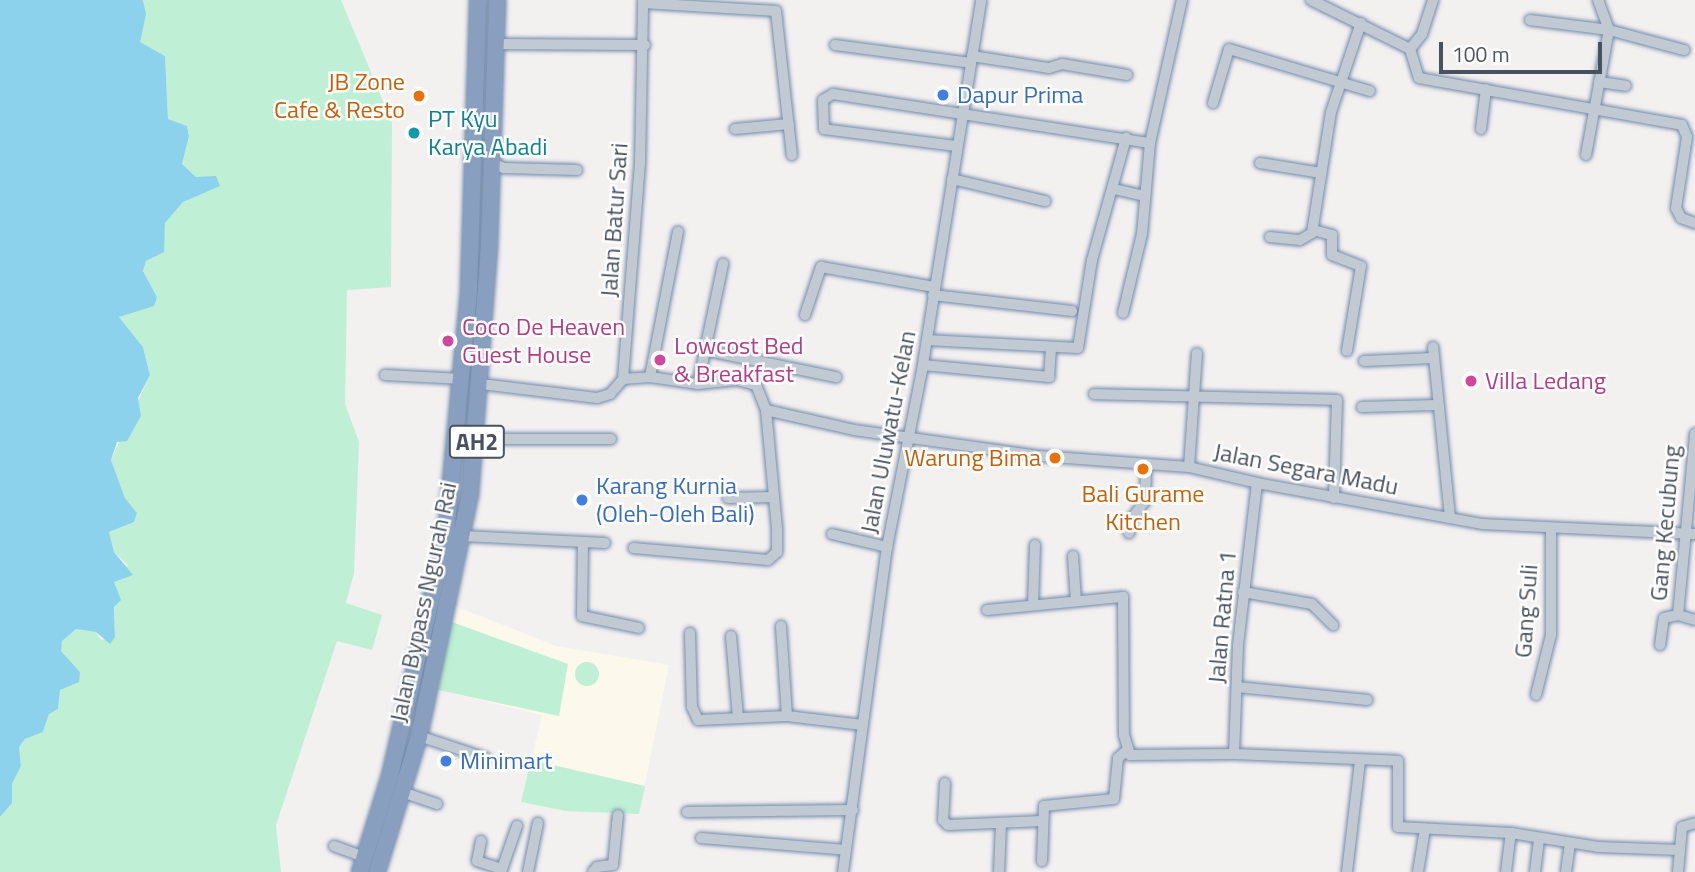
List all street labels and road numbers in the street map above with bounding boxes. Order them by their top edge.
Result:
street label: Jalan Batur Sari [594,142,634,298]
street label: Jalan Uluwatu-Kelan [854,328,922,536]
road number: AH2 [447,422,507,462]
street label: Jalan Segara Madu [1211,437,1401,501]
street label: Gang Kecubung [1644,444,1686,602]
street label: Jalan Bypass Ngurah Rai [383,479,463,725]
street label: Jalan Ratna 1 [1202,549,1242,685]
street label: Gang Suli [1508,563,1544,659]

